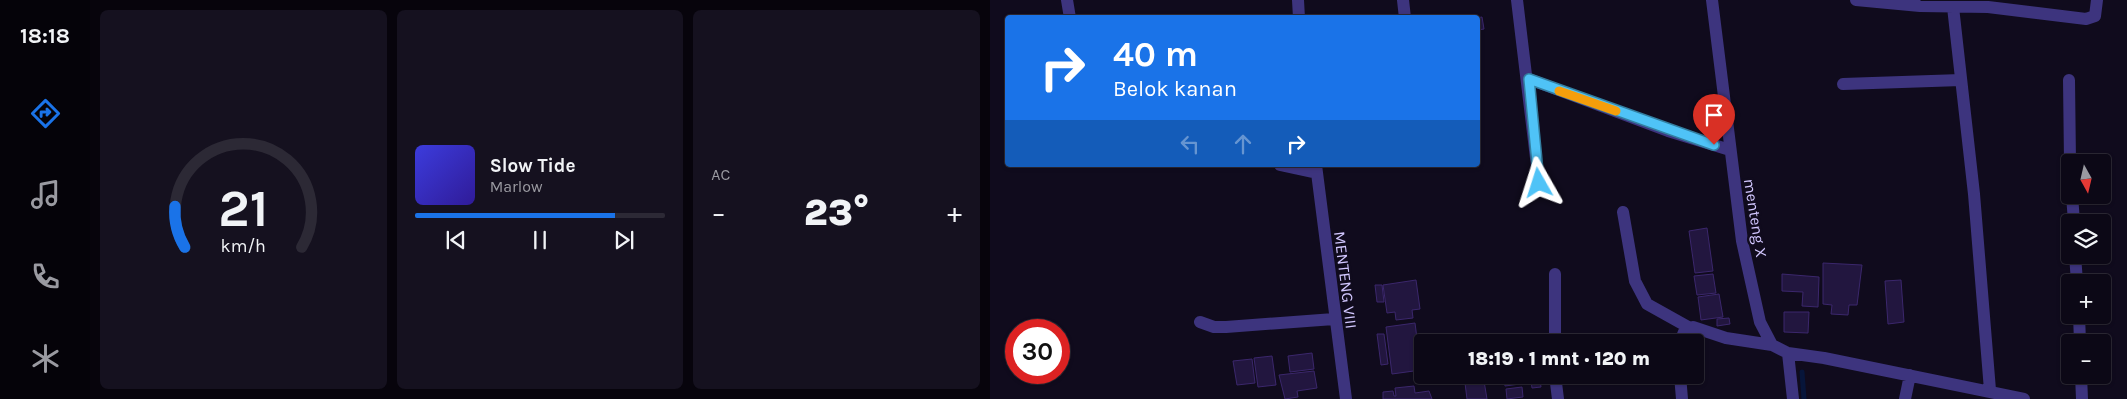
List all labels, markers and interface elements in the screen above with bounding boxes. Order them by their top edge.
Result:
text: 18:18 [20,23,70,49]
text: 40 m [1113,34,1198,75]
icon: right [1030,35,1095,100]
text: Belok kanan [1113,76,1237,102]
pin [1693,94,1735,145]
icon: directions [28,96,63,131]
icon: arrive [1700,101,1728,129]
icon: left [1176,130,1204,158]
icon: ahead [1229,130,1257,158]
icon: right [1282,130,1310,158]
north arrow [2061,154,2111,204]
map controls [2061,154,2111,384]
text: Slow Tide [490,155,576,177]
position arrow [1512,156,1564,208]
text: AC [711,165,730,184]
icon: music [28,177,63,212]
text: Marlow [490,177,543,196]
street label: menteng X [1740,177,1771,259]
text: 21 [218,178,268,239]
text: 23° [804,190,869,235]
text: − [711,196,726,229]
text: + [947,196,962,229]
button: layers [2061,214,2111,264]
icon: previous [442,226,470,254]
icon: pause [526,226,554,254]
icon: next [610,226,638,254]
street label: MENTENG VIII [1330,230,1361,330]
text: km/h [221,236,266,257]
icon: phone [28,259,63,294]
button: + [2061,274,2111,324]
speed limit sign: 30 [1005,319,1070,384]
button: − [2061,334,2111,384]
icon: climate [28,341,63,376]
text: 18:19 · 1 mnt · 120 m [1468,348,1650,370]

